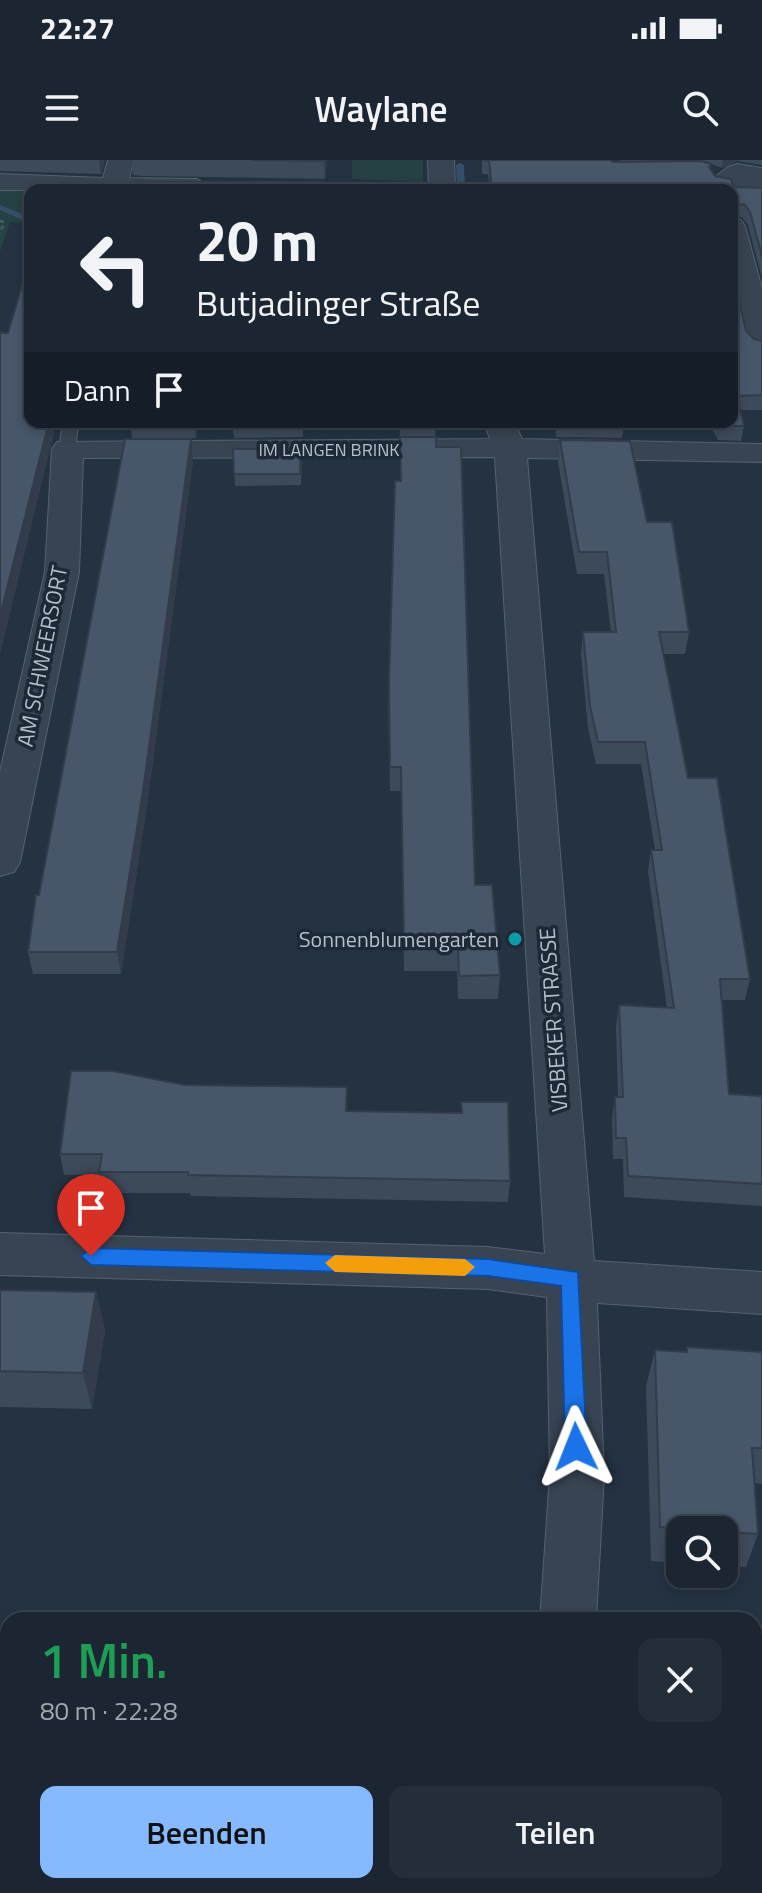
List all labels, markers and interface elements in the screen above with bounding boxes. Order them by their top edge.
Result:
text: 22:27 [40,5,115,51]
text: Waylane [314,81,448,136]
icon: menu [40,86,84,130]
icon: search [678,86,722,130]
text: 20 m [196,198,318,283]
icon: left [64,216,168,320]
text: Butjadinger Straße [196,275,480,330]
text: Dann [64,367,131,413]
icon: arrive [147,368,191,412]
street label: IM LANGEN BRINK [258,436,400,463]
street label: AM SCHWEERSORT [8,562,76,750]
place label: Sonnenblumengarten [299,922,499,956]
street label: VISBEKER STRASSE [530,927,576,1113]
marker: Sonnenblumengarten [506,930,524,948]
pin [57,1174,125,1256]
icon: arrive [69,1186,113,1230]
position arrow [534,1405,618,1489]
map controls [666,1516,738,1588]
button: search [666,1516,738,1588]
text: 1 Min. [40,1624,168,1697]
button: close [638,1638,722,1722]
text: 80 m · 22:28 [40,1691,178,1730]
button: Beenden [40,1786,373,1878]
button: Teilen [389,1786,722,1878]

